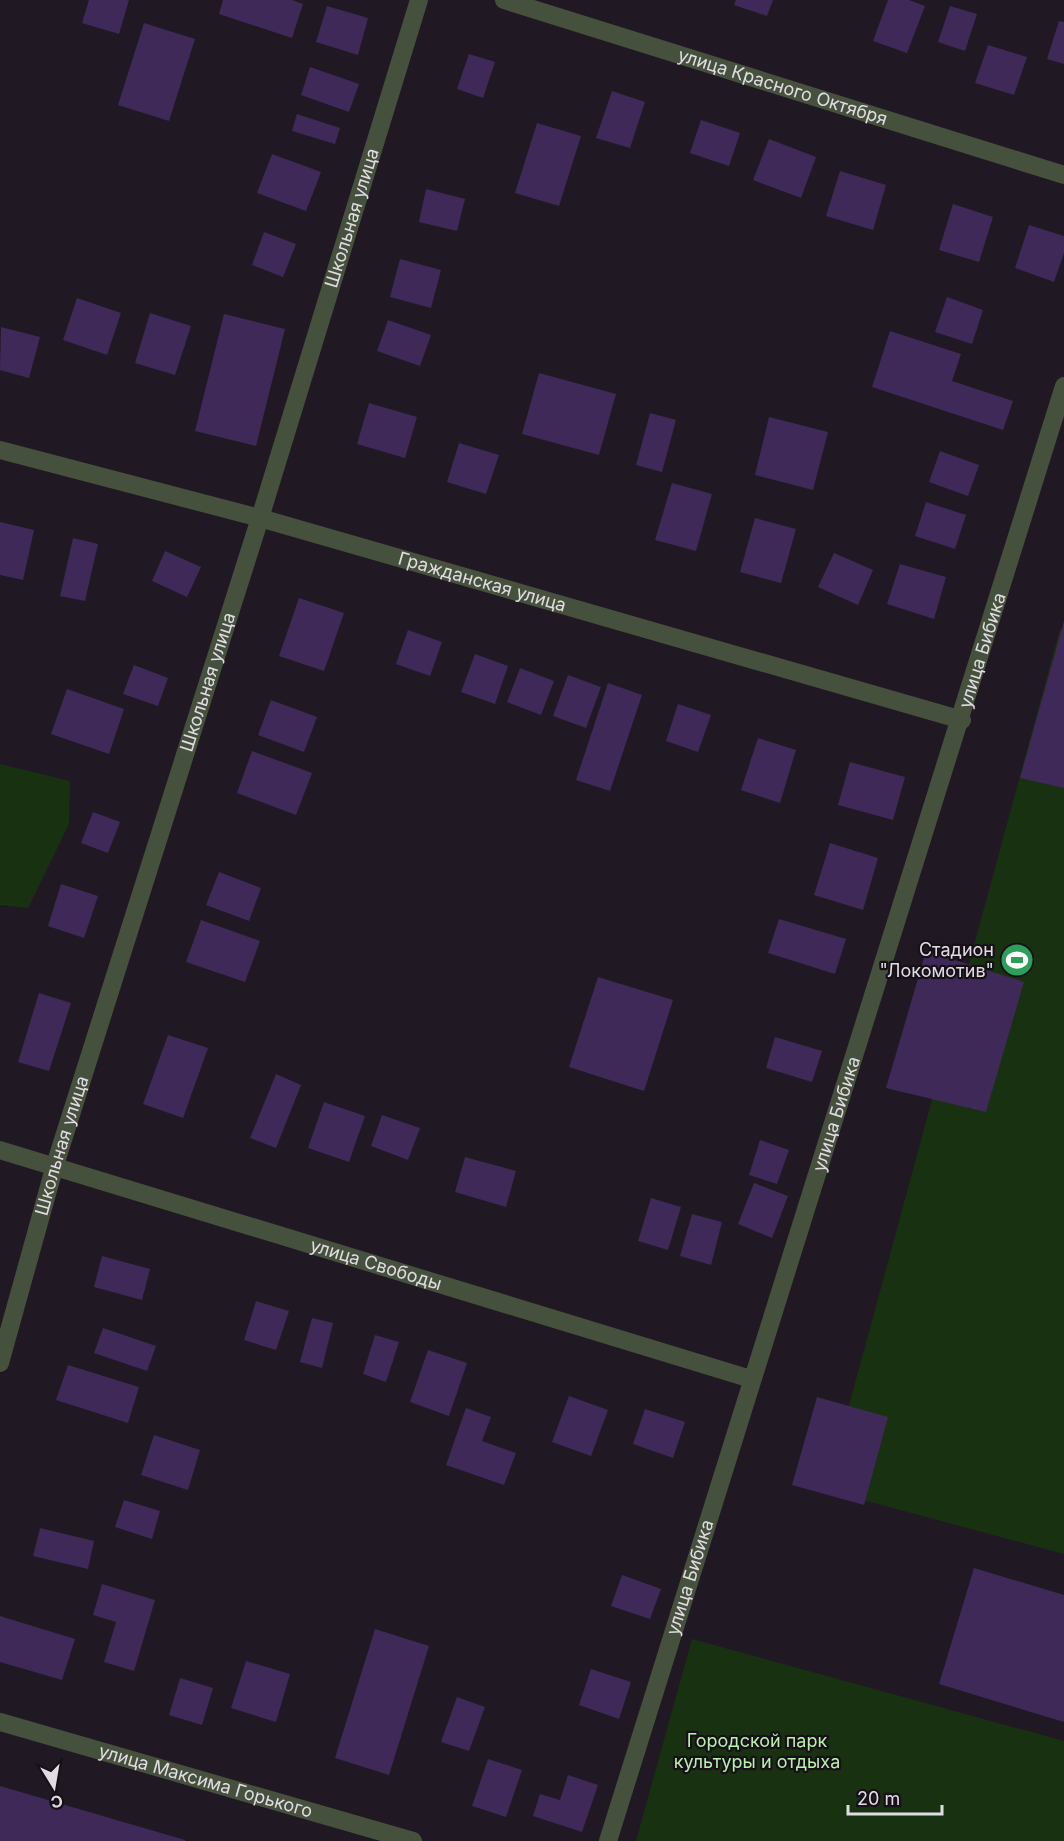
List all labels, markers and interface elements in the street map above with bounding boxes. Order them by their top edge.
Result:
street label: улица Красного Октября [675,44,890,129]
street label: Школьная улица [320,146,383,290]
street label: Гражданская улица [396,547,569,616]
street label: улица Бибика [954,590,1010,711]
street label: Школьная улица [176,610,239,754]
place label: Стадион "Локомотив" [880,939,994,981]
sports icon: Стадион "Локомотив" [999,942,1035,978]
street label: улица Бибика [808,1054,864,1174]
street label: Школьная улица [31,1073,93,1218]
street label: улица Свободы [308,1234,444,1294]
street label: улица Бибика [662,1517,718,1638]
park label: Городской парк культуры и отдыха [674,1730,840,1772]
street label: улица Максима Горького [96,1740,315,1822]
north arrow [24,1757,84,1817]
scale bar [848,1778,942,1816]
text: 20 m [857,1788,900,1809]
text: С [49,1791,65,1813]

